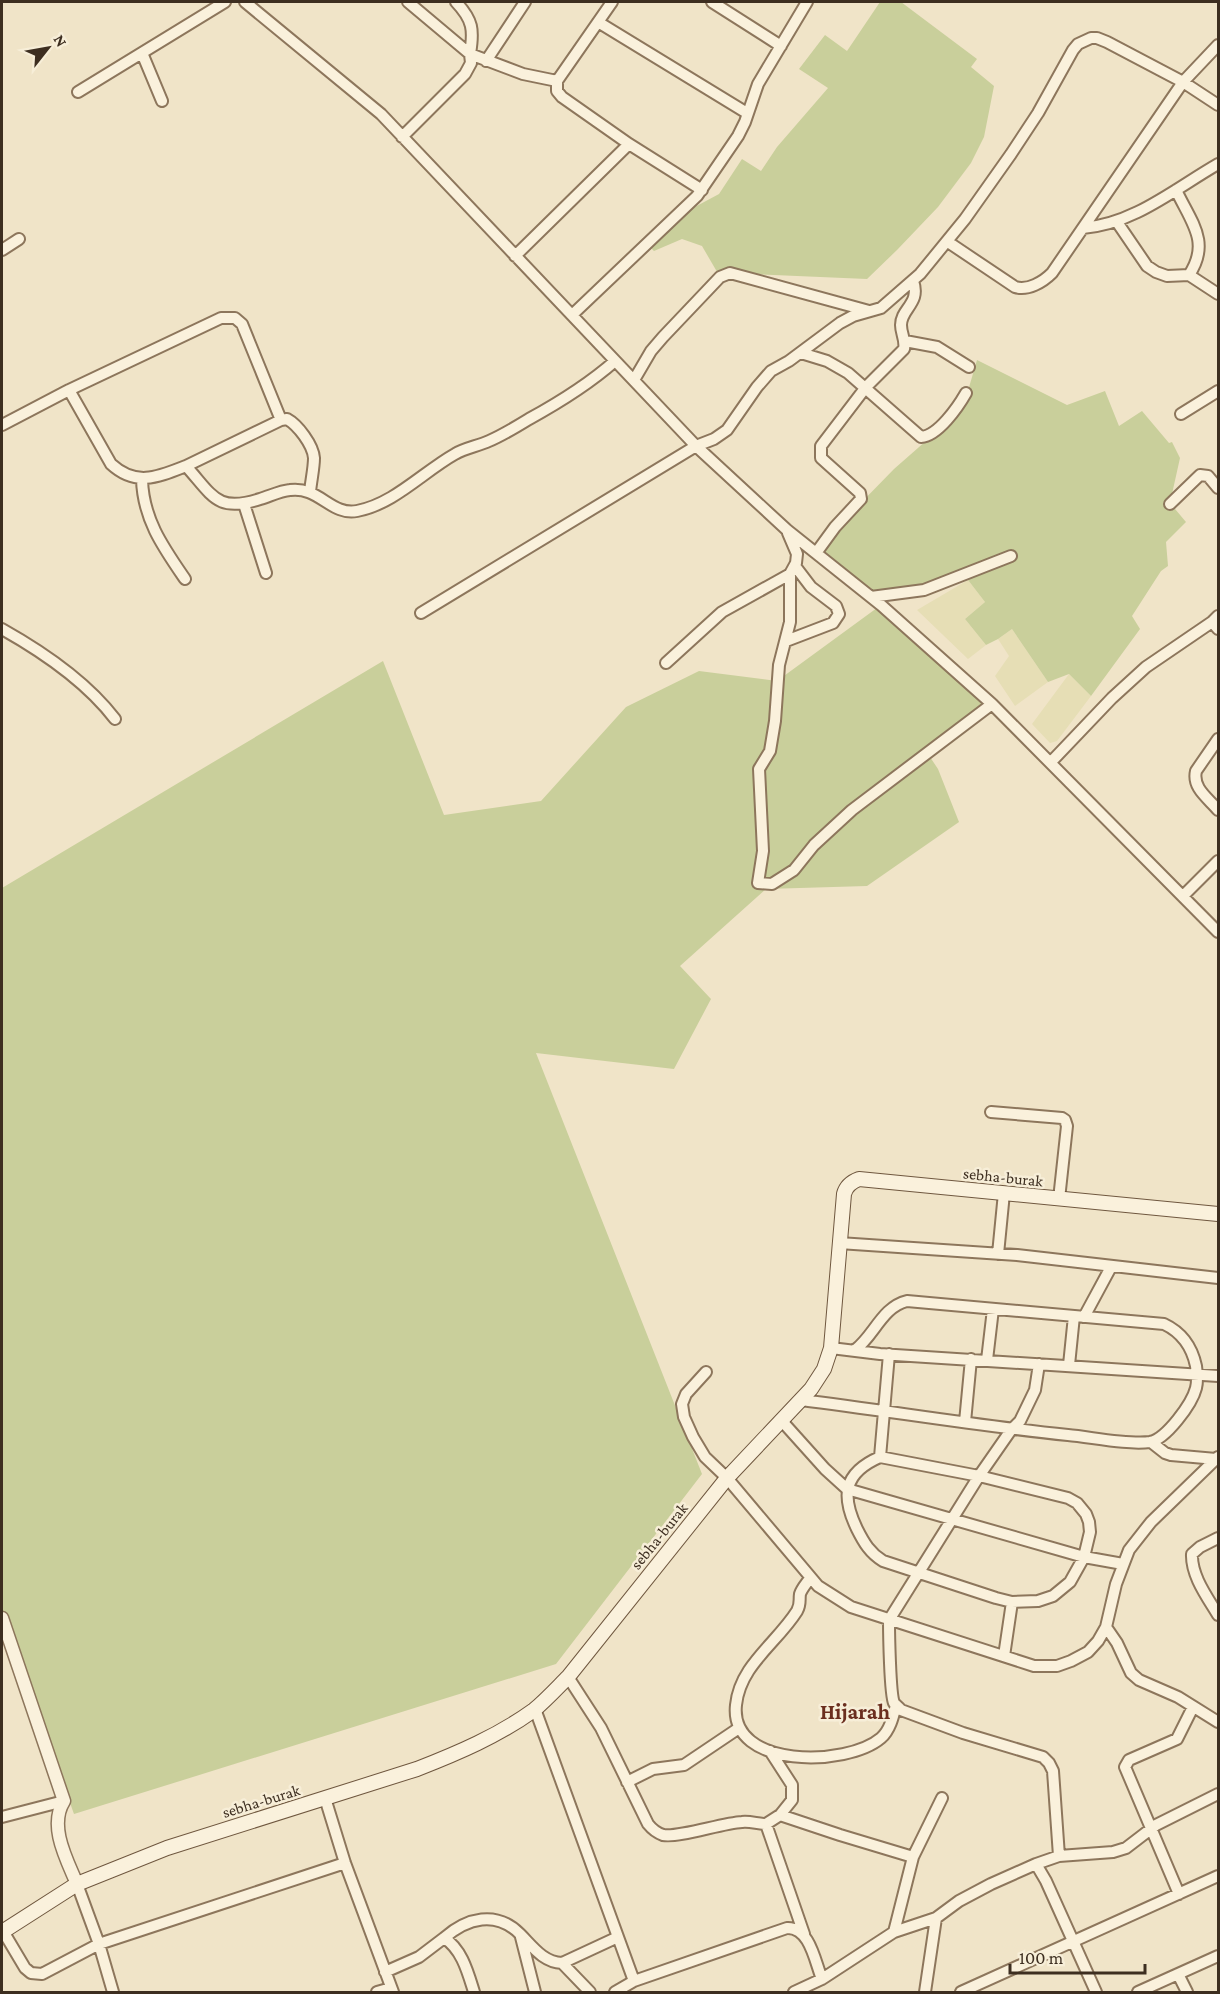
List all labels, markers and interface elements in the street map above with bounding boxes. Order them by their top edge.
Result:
north arrow [18,18,78,78]
text: N [50,31,71,50]
street label: sebha-burak [962,1164,1044,1190]
street label: sebha-burak [627,1499,691,1573]
district label: Hijarah [820,1699,890,1724]
street label: sebha-burak [220,1781,302,1821]
scale bar [1010,1937,1145,1975]
text: 100 m [1019,1948,1064,1968]

